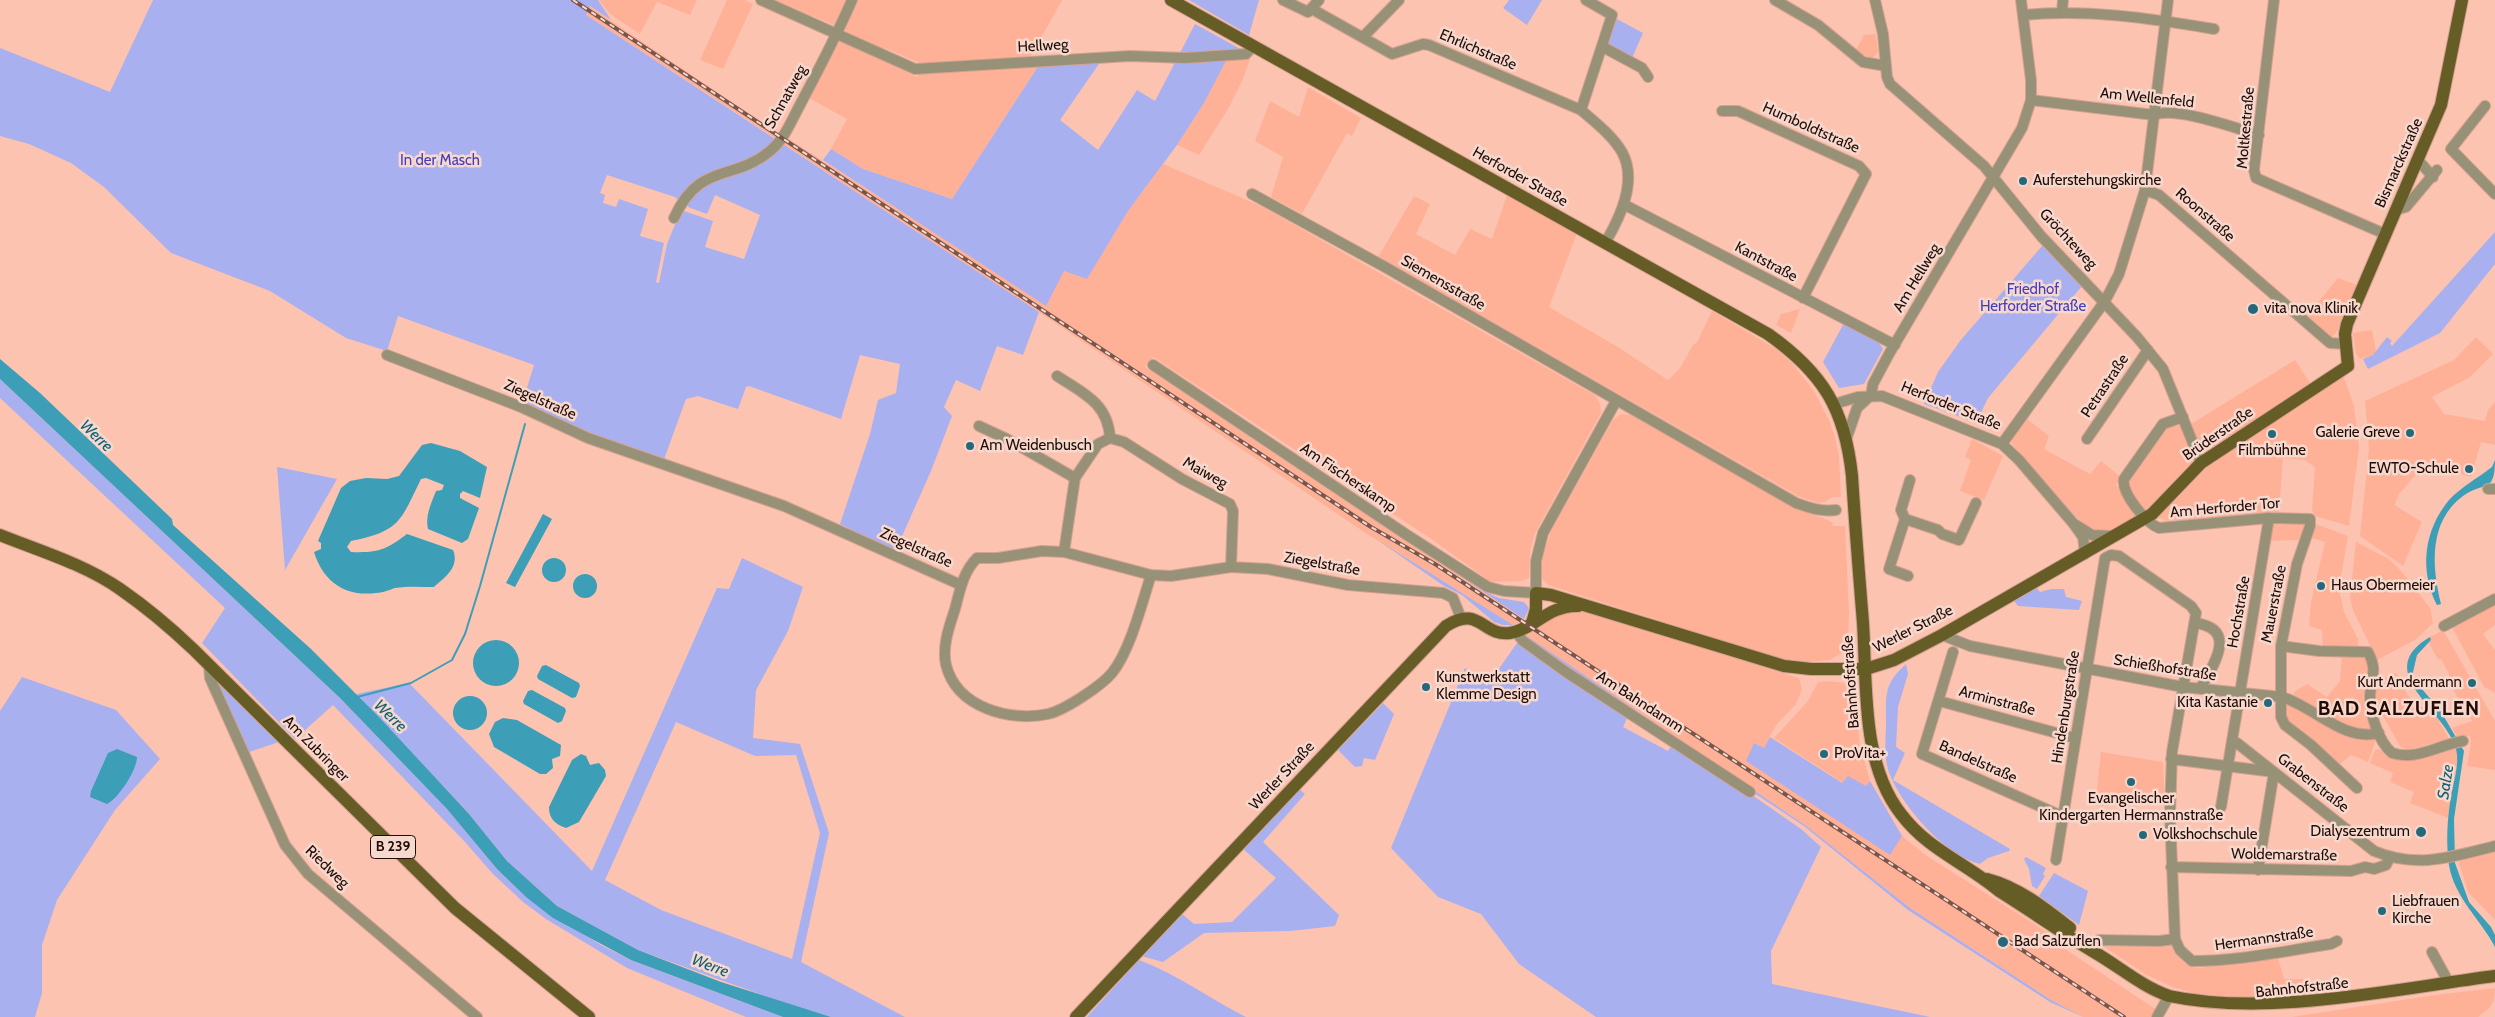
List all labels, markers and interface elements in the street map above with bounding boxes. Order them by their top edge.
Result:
street label: Ehrlichstraße [1437,26,1519,74]
street label: Hellweg [1017,36,1069,56]
street label: Schnatweg [761,62,811,132]
street label: Am Wellenfeld [2099,84,2195,112]
street label: Moltkestraße [2233,86,2259,170]
street label: Humboldtstraße [1760,99,1862,157]
street label: Bismarckstraße [2371,115,2427,211]
street label: Herforder Straße [1469,143,1571,211]
park label: In der Masch [400,152,480,170]
place label: Auferstehungskirche [2033,172,2161,190]
marker: Auferstehungskirche [2017,175,2029,187]
street label: Roonstraße [2172,184,2238,246]
street label: Gröchteweg [2035,205,2101,273]
street label: Kantstraße [1732,238,1800,286]
street label: Am Hellweg [1890,240,1944,316]
street label: Siemensstraße [1398,252,1488,314]
park label: Friedhof Herforder Straße [1980,281,2086,316]
place label: vita nova Klinik [2264,300,2358,318]
marker: vita nova Klinik [2246,302,2260,316]
street label: Petrastraße [2077,351,2133,421]
street label: Ziegelstraße [501,376,579,424]
street label: Herforder Straße [1898,378,2004,434]
street label: Brüderstraße [2179,403,2257,465]
water label: Werre [76,416,116,456]
place label: Galerie Greve [2316,424,2400,442]
marker: Galerie Greve [2404,427,2416,439]
marker: Filmbühne [2266,428,2278,440]
place label: Am Weidenbusch [980,437,1092,455]
street label: Am Fischerskamp [1297,439,1399,517]
marker: Am Weidenbusch [964,440,976,452]
place label: Filmbühne [2238,442,2306,460]
street label: Maiweg [1179,453,1231,493]
place label: EWTO-Schule [2368,460,2459,478]
marker: EWTO-Schule [2463,463,2475,475]
street label: Am Herforder Tor [2169,494,2281,522]
street label: Ziegelstraße [877,524,955,572]
street label: Ziegelstraße [1282,548,1362,580]
street label: Mauerstraße [2258,564,2290,644]
street label: Hochstraße [2224,575,2254,649]
place label: Haus Obermeier [2331,577,2435,595]
marker: Haus Obermeier [2315,580,2327,592]
street label: Werler Straße [1870,601,1956,657]
street label: Bahnhofstraße [1839,635,1863,729]
street label: Hindenburgstraße [2048,649,2084,765]
street label: Schießhofstraße [2112,651,2218,685]
street label: Am Bahndamm [1593,667,1687,737]
place label: Kunstwerkstatt Klemme Design [1436,669,1537,704]
place label: Kurt Andermann [2357,674,2462,692]
marker: Kurt Andermann [2466,677,2478,689]
marker: Kunstwerkstatt Klemme Design [1420,681,1432,693]
street label: Arminstraße [1957,682,2037,720]
place label: Kita Kastanie [2177,694,2258,712]
water label: Werre [370,696,410,736]
marker: Kita Kastanie [2262,697,2274,709]
district label: BAD SALZUFLEN [2316,697,2482,721]
street label: Am Zubringer [279,712,353,786]
street label: Bandelstraße [1936,737,2020,787]
street label: Werler Straße [1246,738,1318,814]
place label: ProVita+ [1834,745,1886,763]
marker: ProVita+ [1818,748,1830,760]
street label: Grabenstraße [2274,750,2352,816]
water label: Salze [2434,763,2458,801]
marker: Evangelischer Kindergarten Hermannstraße [2125,776,2137,788]
place label: Evangelischer Kindergarten Hermannstraße [2039,790,2223,825]
place label: Dialysezentrum [2310,823,2410,841]
marker: Dialysezentrum [2414,825,2428,839]
place label: Volkshochschule [2153,826,2257,844]
marker: Volkshochschule [2137,829,2149,841]
road number: B 239 [370,836,416,859]
street label: Riedweg [301,842,353,892]
street label: Woldemarstraße [2231,845,2337,865]
place label: Liebfrauen Kirche [2392,893,2459,928]
marker: Liebfrauen Kirche [2376,905,2388,917]
street label: Hermannstraße [2214,923,2314,955]
place label: Bad Salzuflen [2014,933,2101,951]
marker: Bad Salzuflen [1996,935,2010,949]
water label: Werre [689,950,731,982]
street label: Bahnhofstraße [2255,974,2349,1002]

